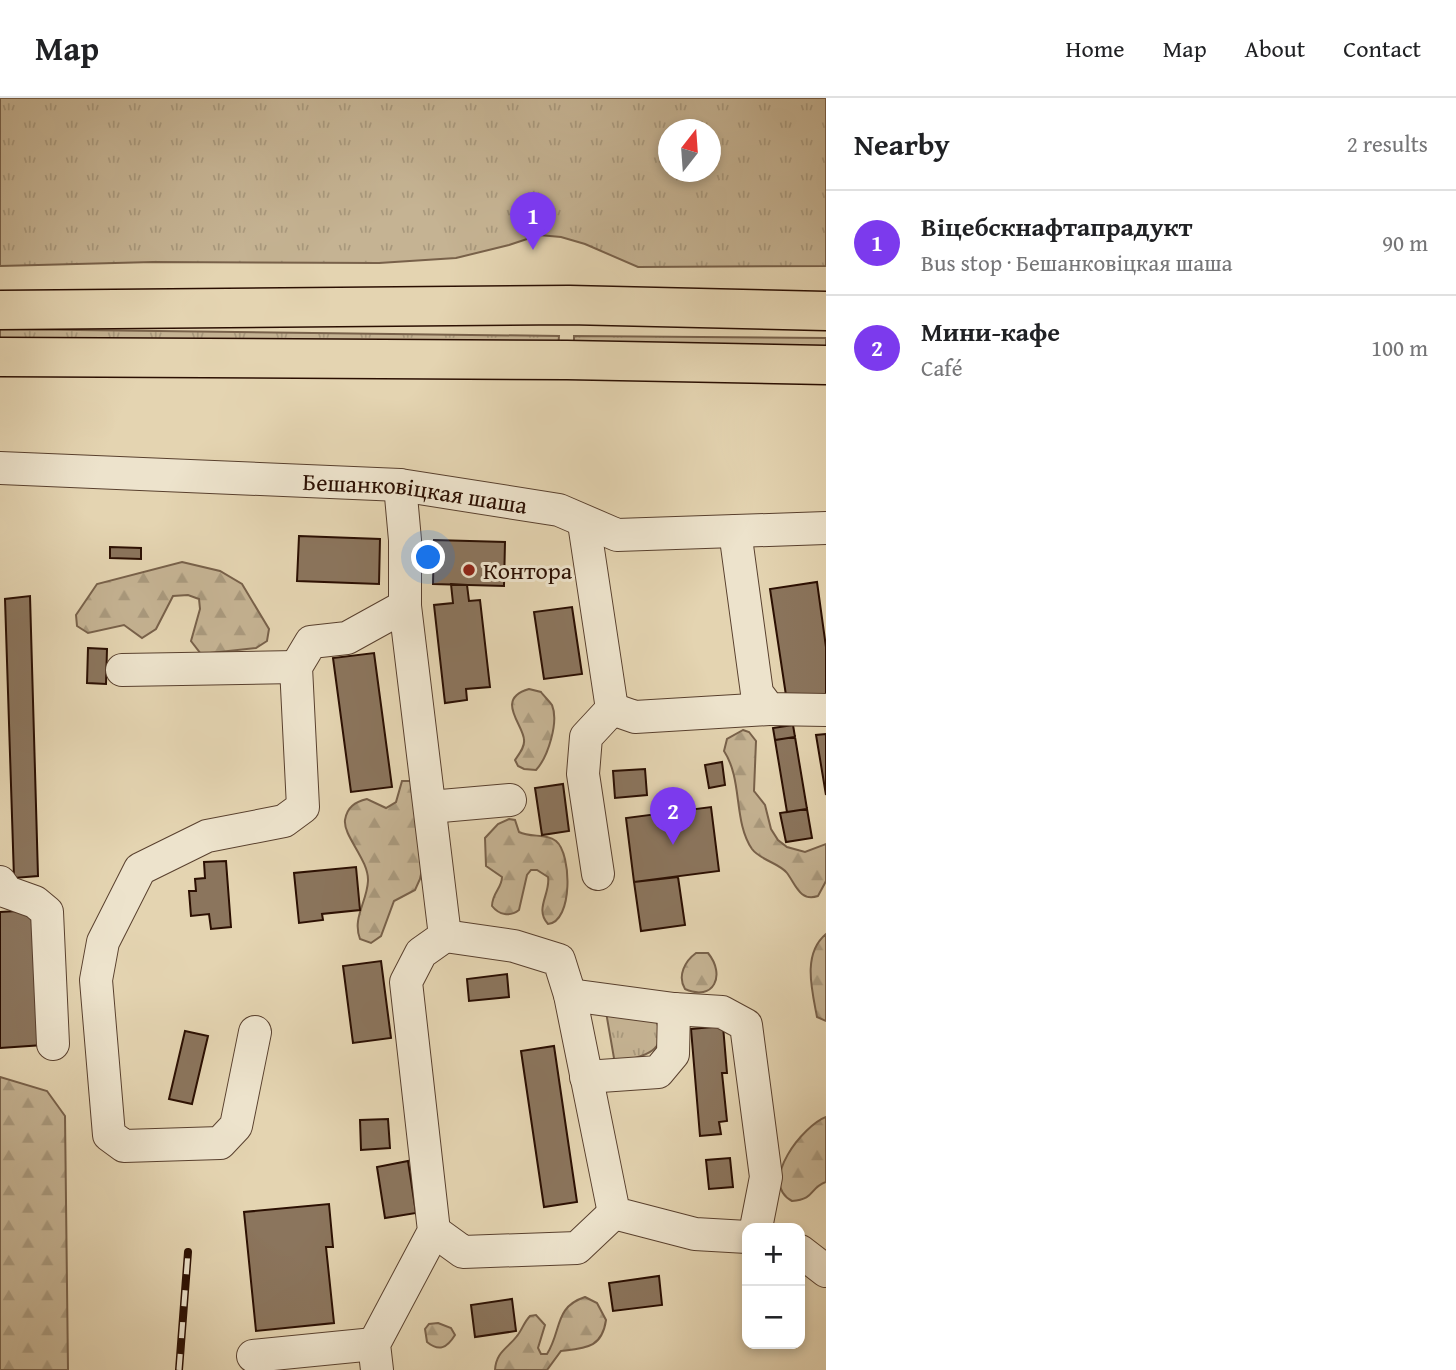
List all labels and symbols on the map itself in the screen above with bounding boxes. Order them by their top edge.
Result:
north arrow [658,119,721,182]
pin: 1 [510,192,556,250]
street label: Бешанковіцкая шаша [302,463,530,522]
your location [411,540,445,574]
place label: Контора [483,553,573,588]
marker: Контора [461,562,477,578]
pin: 2 [650,787,696,845]

